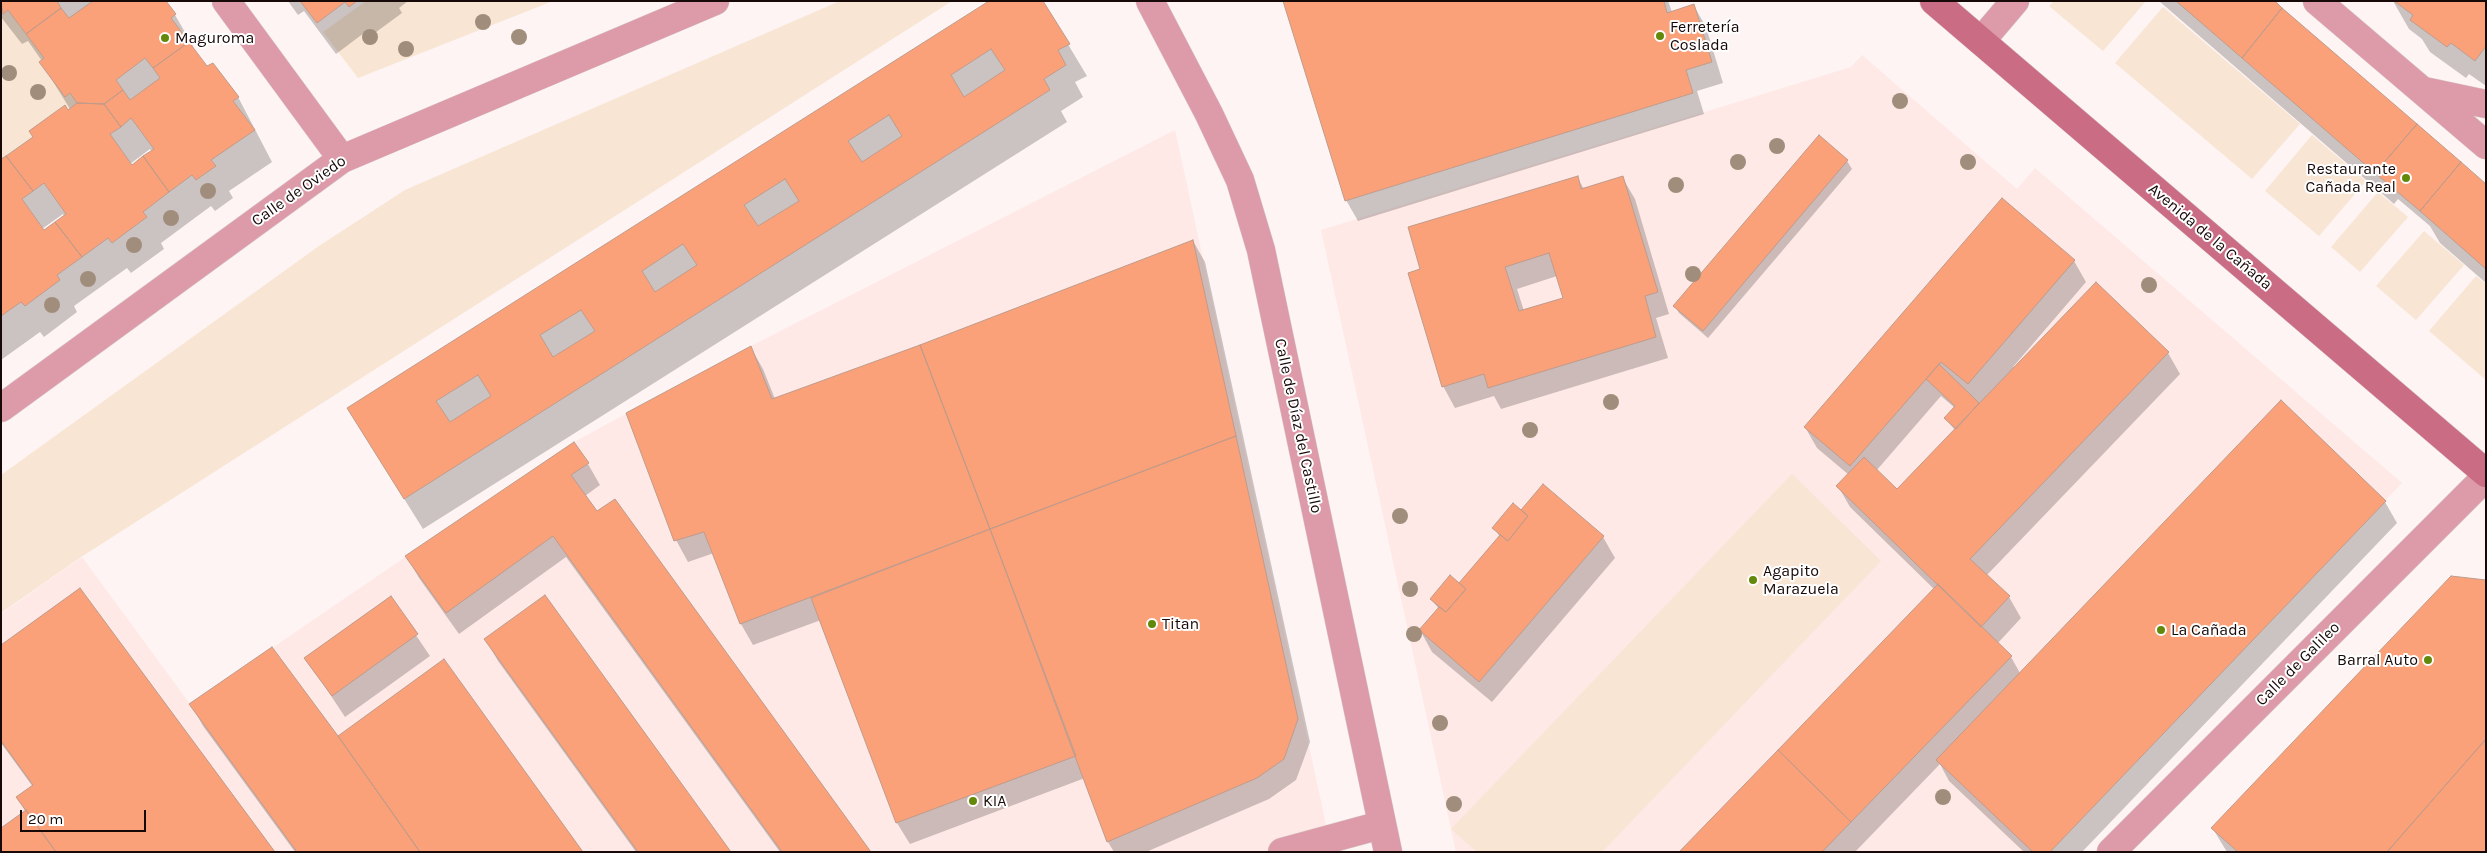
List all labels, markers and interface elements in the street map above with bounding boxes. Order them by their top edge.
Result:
place label: Ferretería Coslada [1670,17,1740,55]
place label: Maguroma [175,28,254,48]
marker: Ferretería Coslada [1654,30,1666,42]
marker: Maguroma [159,32,171,44]
street label: Calle de Oviedo [248,151,350,231]
place label: Restaurante Cañada Real [2306,159,2396,197]
marker: Restaurante Cañada Real [2400,172,2412,184]
street label: Avenida de la Cañada [2144,180,2276,294]
street label: Calle de Díaz del Castillo [1270,337,1326,515]
place label: Agapito Marazuela [1763,561,1839,599]
marker: Agapito Marazuela [1747,574,1759,586]
place label: Titan [1162,614,1199,634]
marker: Titan [1146,618,1158,630]
street label: Calle de Galileo [2252,618,2344,710]
place label: La Cañada [2171,620,2246,640]
marker: La Cañada [2155,624,2167,636]
place label: Barral Auto [2337,650,2418,670]
marker: Barral Auto [2422,654,2434,666]
place label: KIA [983,791,1006,811]
marker: KIA [967,795,979,807]
scale bar [22,800,149,832]
text: 20 m [28,810,63,828]

